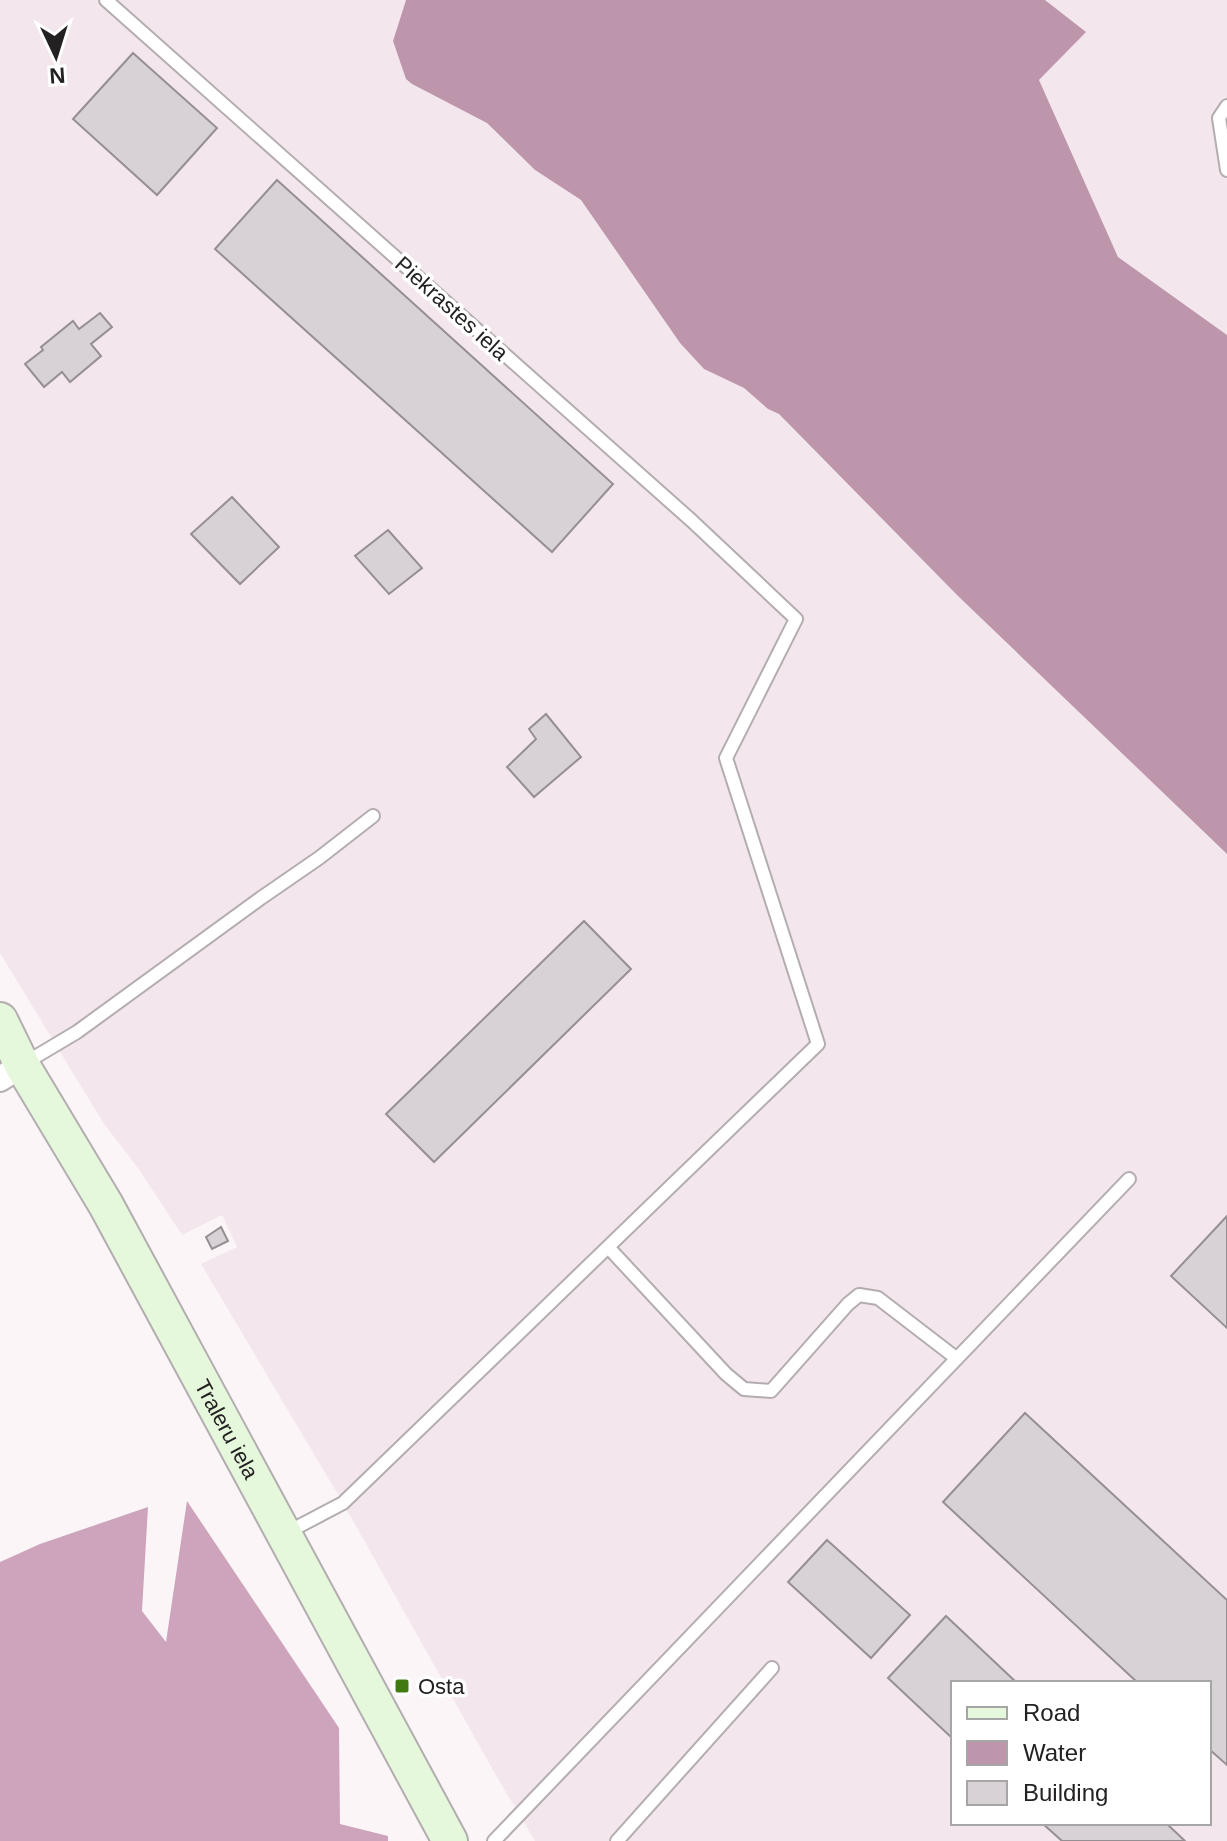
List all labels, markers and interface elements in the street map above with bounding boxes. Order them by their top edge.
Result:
north arrow [16,16,96,96]
text: N [49,62,66,88]
street label: Piekrastes iela [390,251,514,366]
street label: Traleru iela [190,1375,264,1484]
place label: Osta [418,1674,465,1699]
marker: Osta [393,1677,411,1695]
legend [951,1681,1211,1825]
text: Road [1023,1699,1080,1726]
text: Water [1023,1739,1086,1766]
text: Building [1023,1779,1108,1806]

